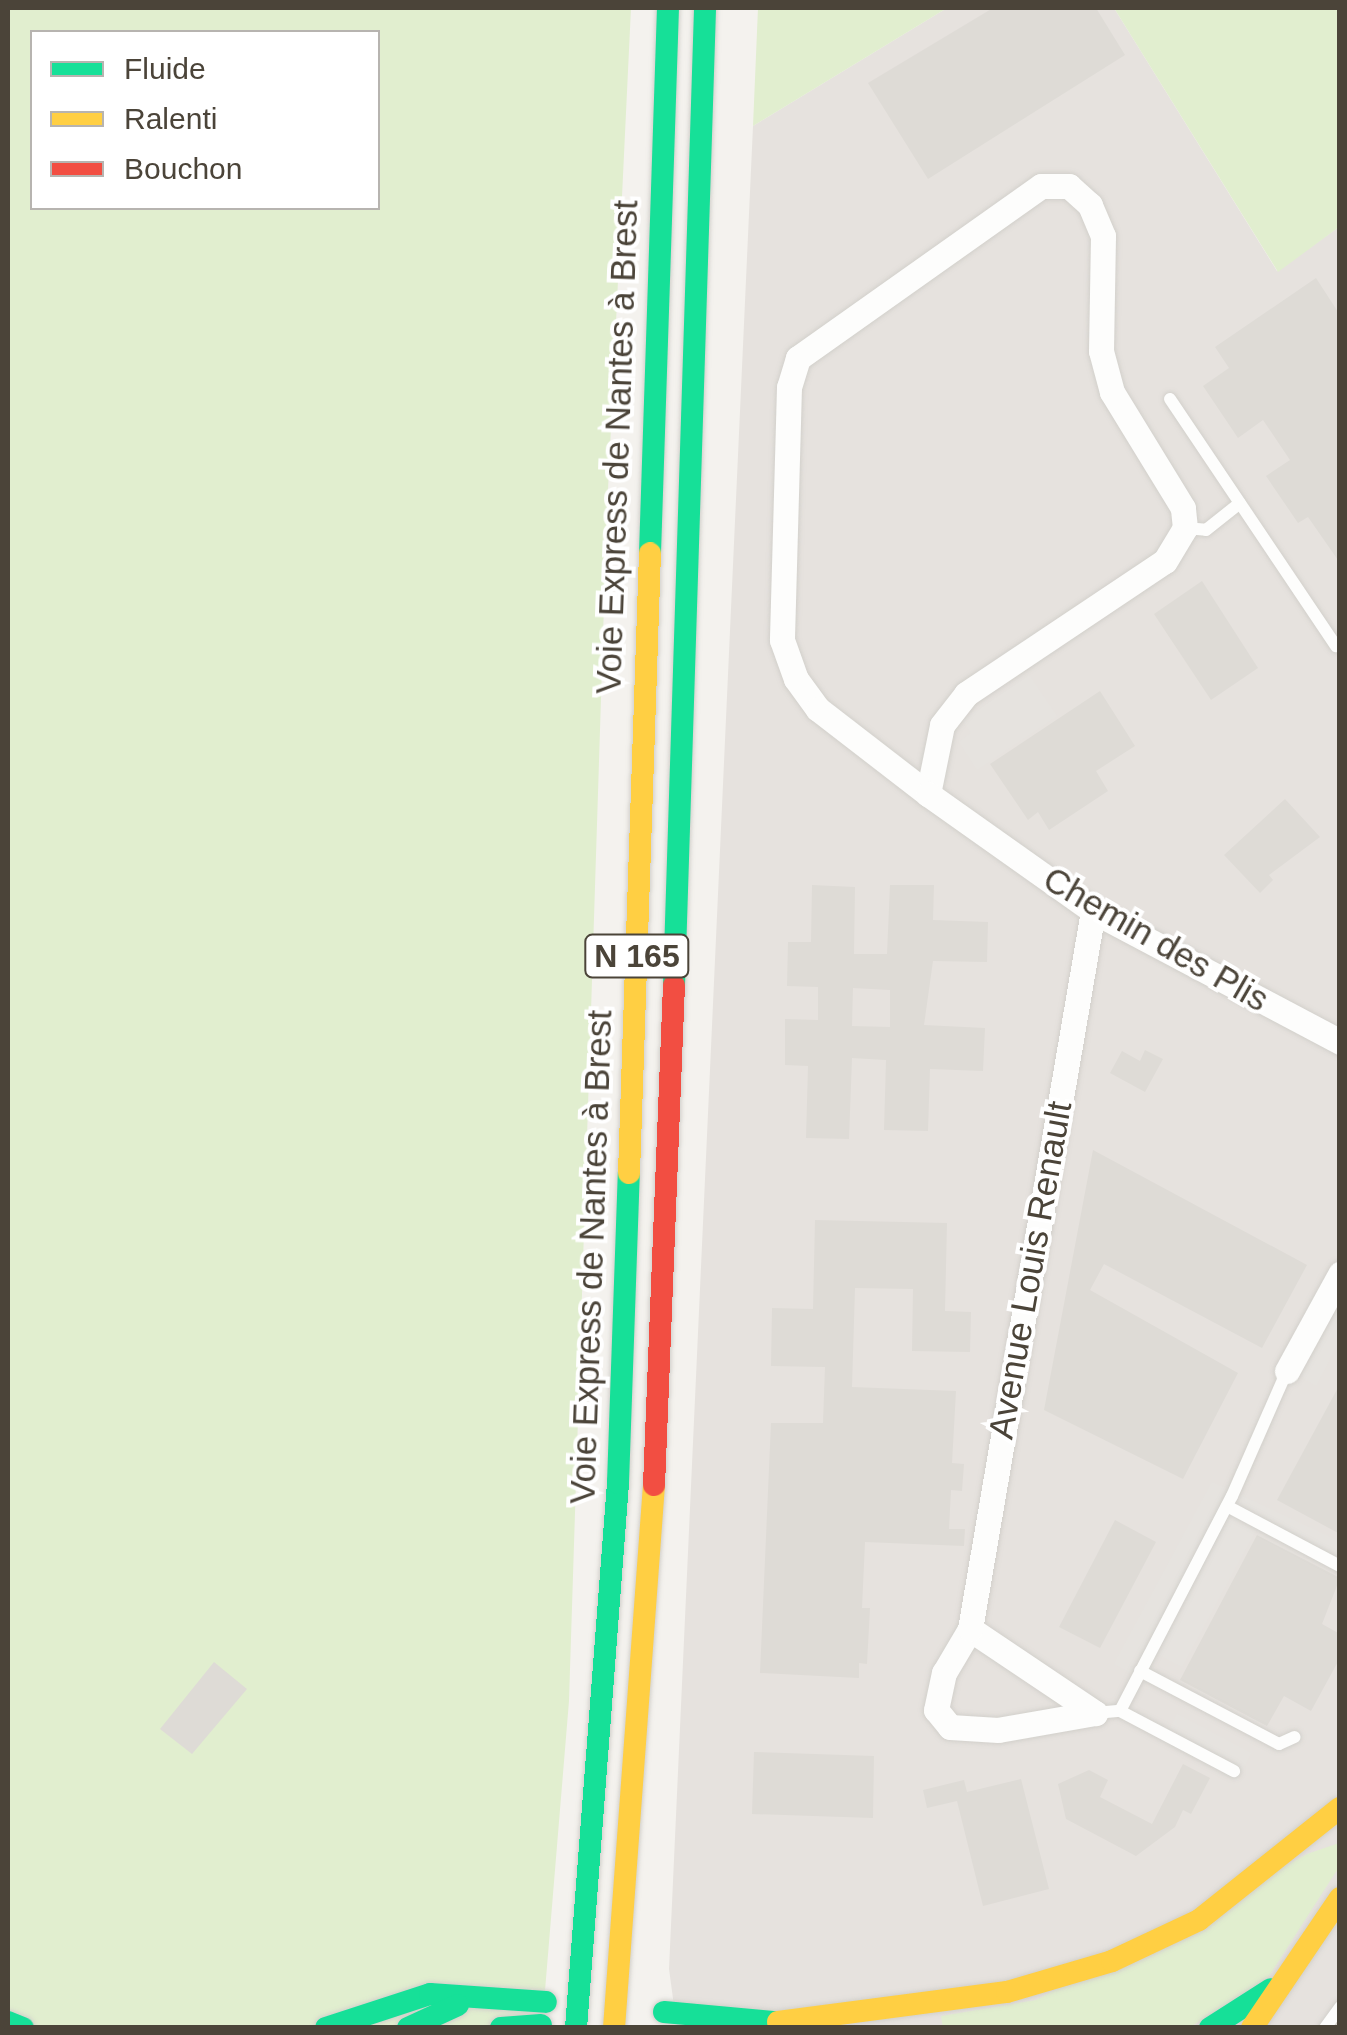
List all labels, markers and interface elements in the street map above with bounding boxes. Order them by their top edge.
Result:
legend [30,30,380,210]
text: Fluide [124,52,206,85]
text: Ralenti [124,102,217,135]
text: Bouchon [124,152,242,185]
street label: Voie Express de Nantes à Brest [587,199,647,695]
street label: Chemin des Plis [1036,858,1276,1020]
road number: N 165 [582,929,692,983]
street label: Voie Express de Nantes à Brest [561,1009,621,1505]
street label: Avenue Louis Renault [980,1098,1080,1442]

